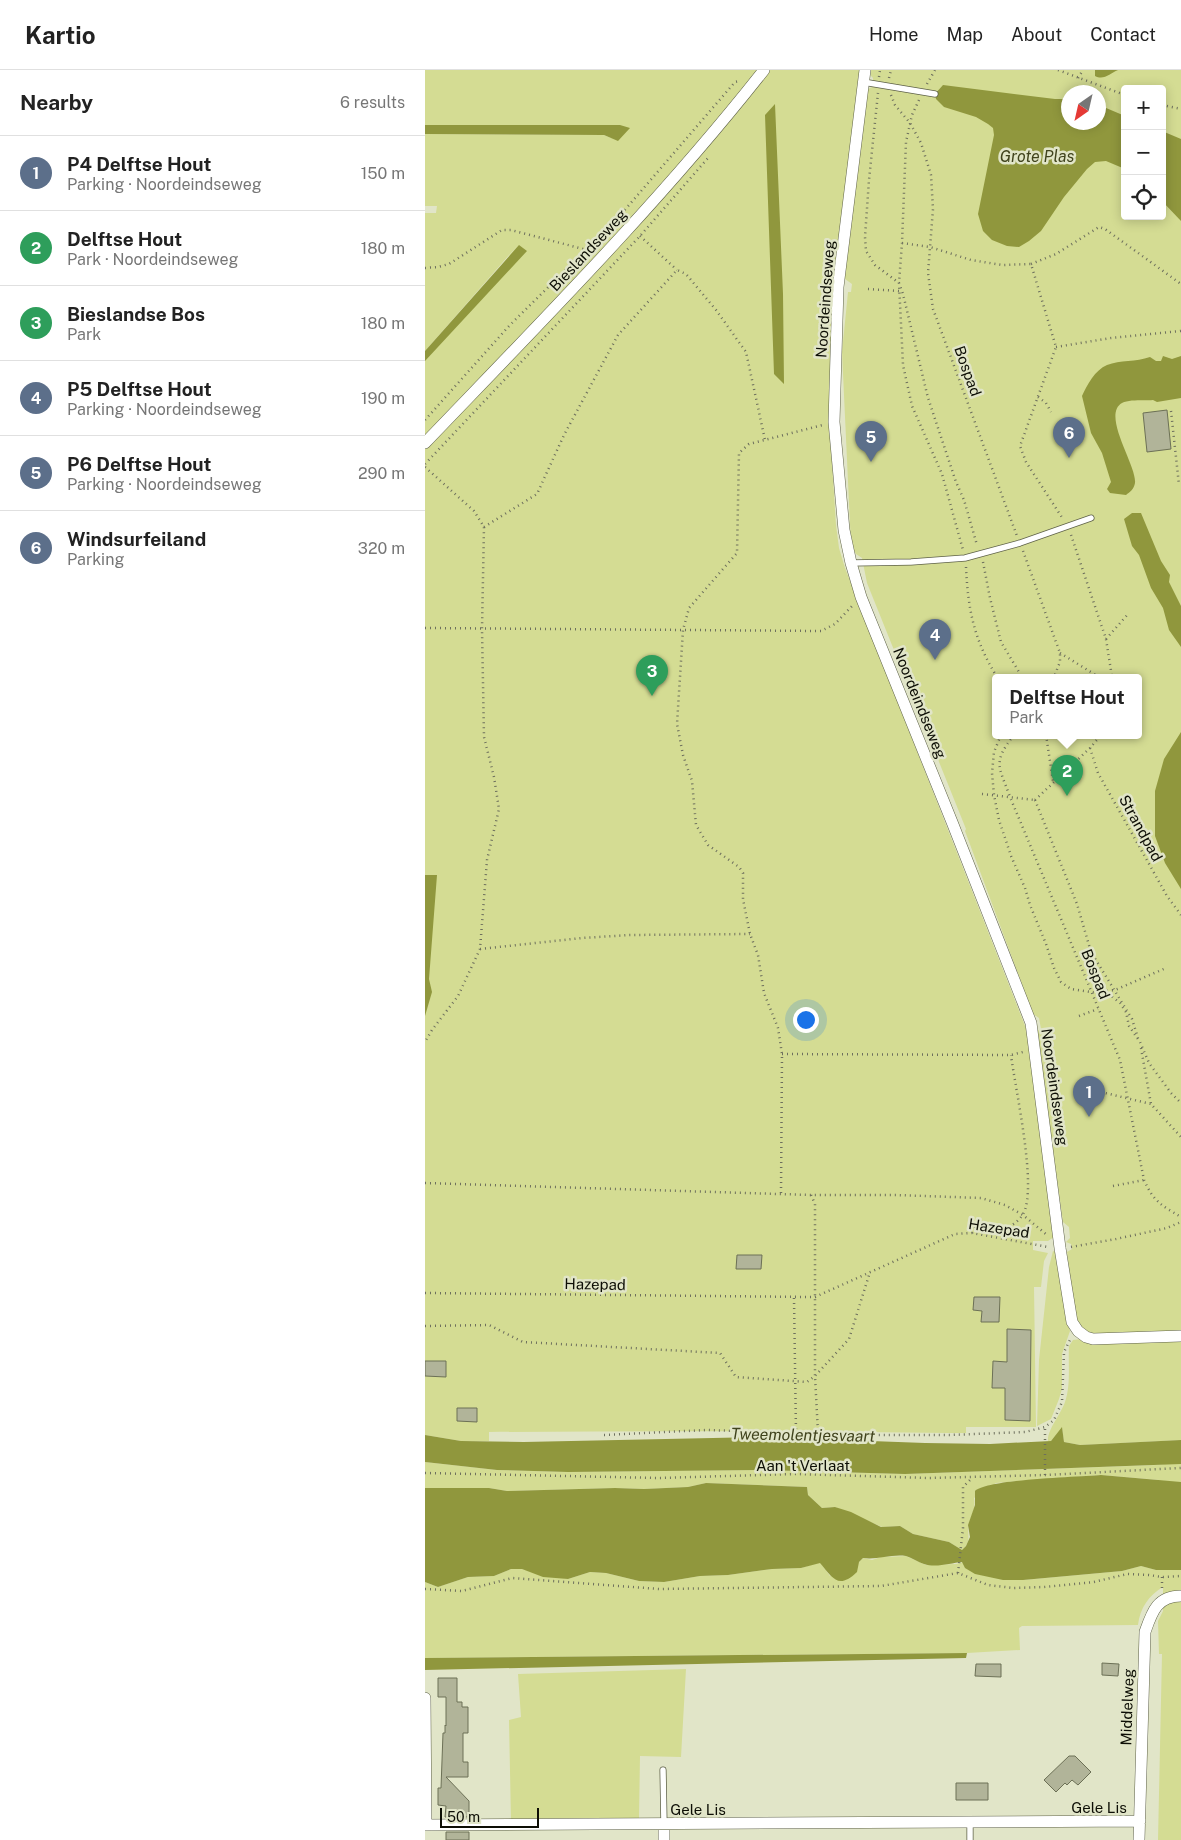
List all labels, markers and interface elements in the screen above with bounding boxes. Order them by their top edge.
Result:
text: Kartio [25,21,96,49]
text: Home [869,24,919,45]
text: Map [947,24,983,45]
text: About [1011,24,1062,45]
text: Contact [1090,24,1156,45]
north arrow [1061,85,1106,130]
map controls [1121,85,1166,220]
button: + [1121,85,1166,130]
text: Nearby [20,90,93,115]
text: 6 results [340,93,405,112]
button: − [1121,130,1166,175]
water label: Grote Plas [1000,147,1074,166]
text: P4 Delftse Hout [67,153,211,175]
text: 1 [33,164,39,183]
text: 150 m [361,164,405,183]
text: Parking · Noordeindseweg [67,175,262,194]
button: locate [1121,175,1166,220]
street label: Bieslandseweg [546,206,630,294]
text: Delftse Hout [67,228,182,250]
text: 2 [31,239,41,258]
text: 180 m [361,239,405,258]
street label: Noordeindseweg [812,240,838,358]
text: Park · Noordeindseweg [67,250,238,269]
text: Bieslandse Bos [67,303,205,325]
text: 3 [31,314,41,333]
text: 180 m [361,314,405,333]
text: Park [67,325,101,344]
street label: Bospad [951,344,985,398]
text: P5 Delftse Hout [67,378,212,400]
text: 4 [31,389,41,408]
text: 190 m [361,389,405,408]
text: Parking · Noordeindseweg [67,400,262,419]
pin: 6 [1053,417,1085,458]
pin: 5 [855,421,887,462]
text: P6 Delftse Hout [67,453,212,475]
text: 5 [31,464,41,483]
text: 290 m [358,464,405,483]
text: Parking · Noordeindseweg [67,475,262,494]
text: Windsurfeiland [67,528,206,550]
text: 6 [31,539,41,558]
text: 320 m [358,539,405,558]
text: Parking [67,550,124,569]
pin: 4 [919,619,951,660]
street label: Noordeindseweg [890,645,950,761]
pin: 3 [636,655,668,696]
popup [992,674,1142,739]
text: Delftse Hout [1009,686,1125,708]
text: Park [1009,708,1043,727]
pin: 2 [1051,755,1083,796]
street label: Strandpad [1116,792,1166,864]
street label: Bospad [1078,947,1114,1001]
your location [793,1007,819,1033]
street label: Noordeindseweg [1038,1027,1072,1147]
pin: 1 [1073,1076,1105,1117]
street label: Hazepad [967,1215,1031,1241]
street label: Hazepad [564,1275,626,1293]
water label: Tweemolentjesvaart [731,1424,875,1446]
street label: Aan 't Verlaat [756,1457,850,1474]
street label: Middelweg [1117,1668,1137,1746]
street label: Gele Lis [1071,1799,1127,1816]
street label: Gele Lis [670,1801,726,1818]
scale bar [440,1805,539,1828]
text: 50 m [447,1809,480,1825]

